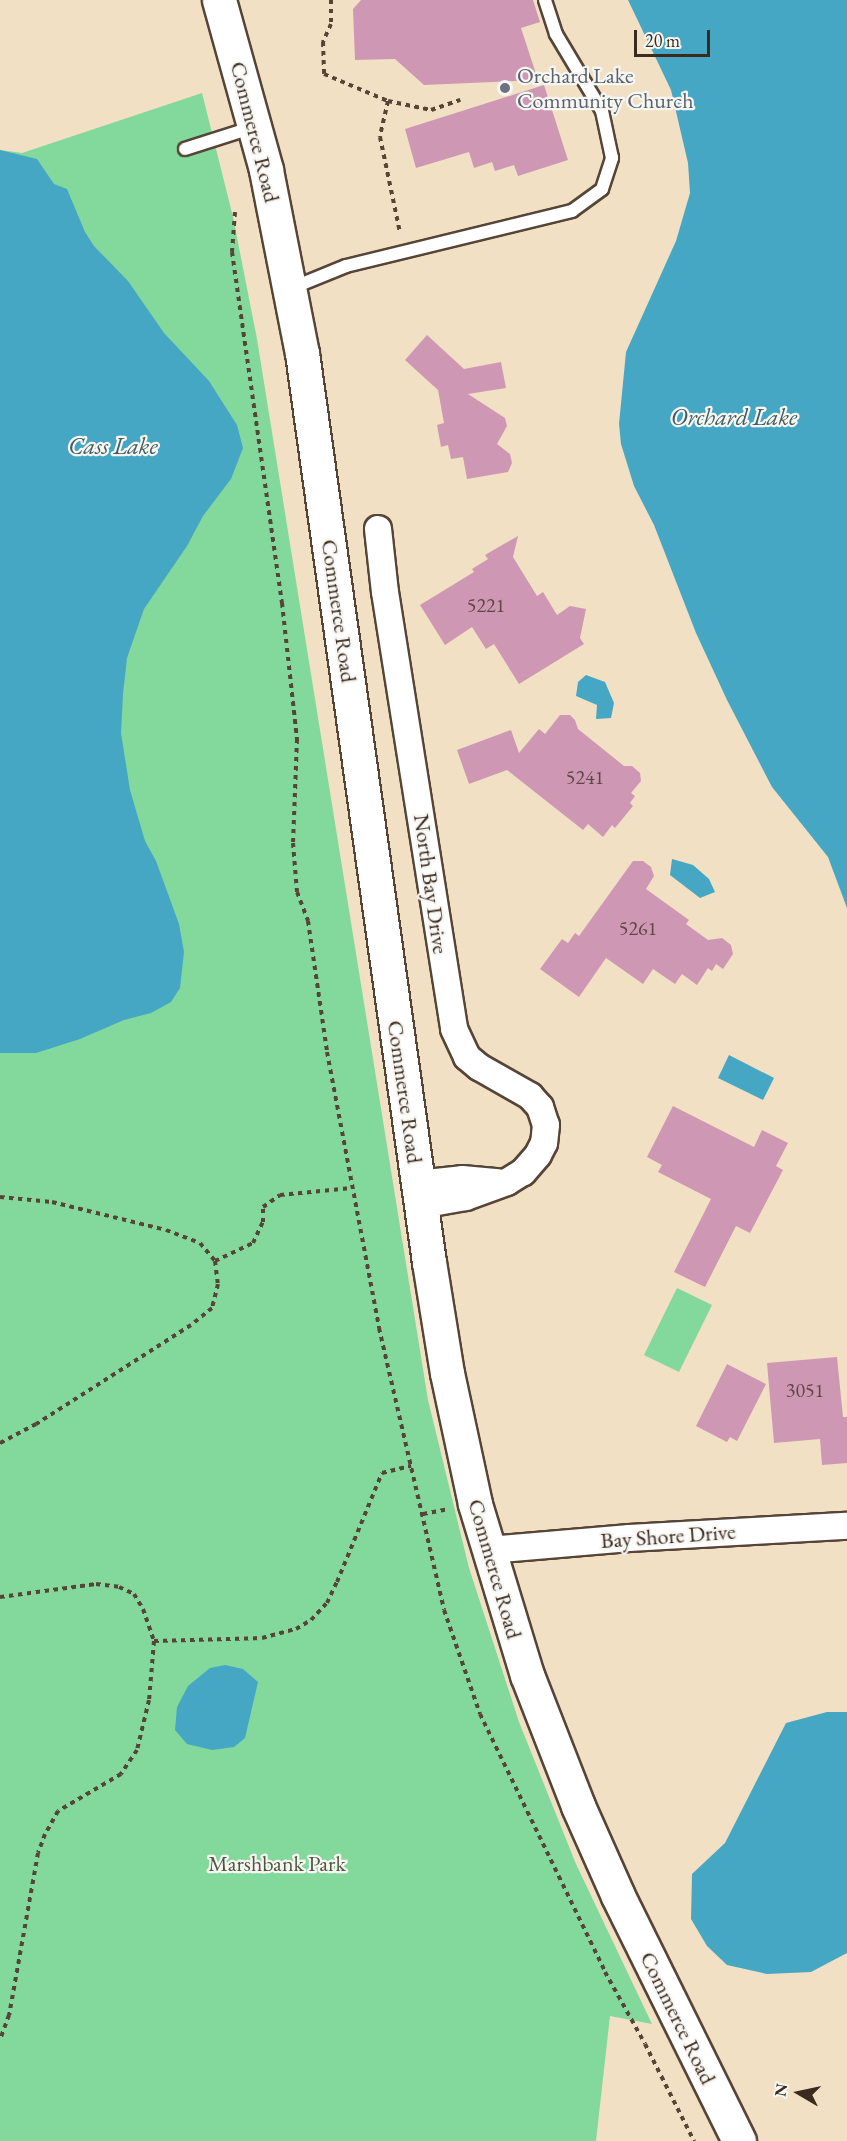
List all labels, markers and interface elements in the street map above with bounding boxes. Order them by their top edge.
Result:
scale bar [637,18,714,56]
text: 20 m [645,29,680,52]
street label: Commerce Road [225,59,285,205]
place label: Orchard Lake Community Church [517,62,693,113]
marker: Orchard Lake Community Church [498,81,512,95]
water label: Orchard Lake [671,403,797,431]
water label: Cass Lake [68,432,158,460]
street label: Commerce Road [316,538,362,684]
house number: 5221 [467,593,505,617]
house number: 5241 [566,765,604,789]
street label: North Bay Drive [408,812,454,956]
house number: 5261 [619,916,657,940]
street label: Commerce Road [382,1019,428,1165]
house number: 3051 [786,1378,824,1402]
street label: Commerce Road [462,1496,528,1642]
street label: Bay Shore Drive [600,1518,736,1554]
park label: Marshbank Park [208,1851,346,1877]
street label: Commerce Road [635,1947,721,2089]
north arrow [769,2063,829,2123]
text: N [769,2082,792,2098]

